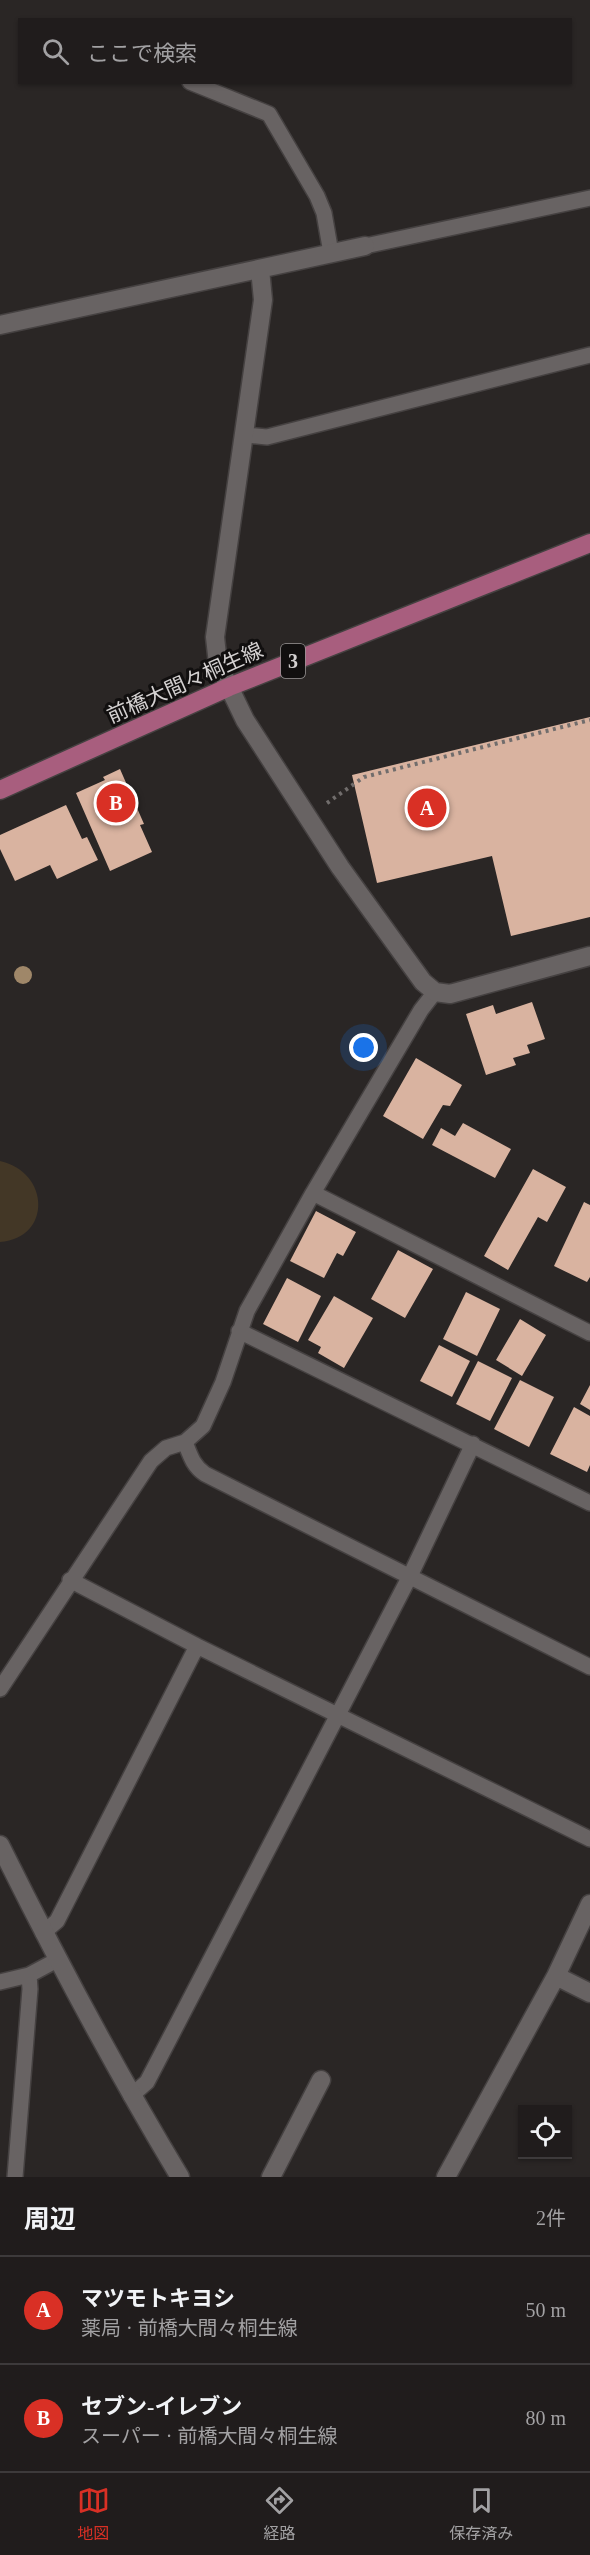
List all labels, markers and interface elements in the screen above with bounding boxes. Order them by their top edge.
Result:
search box [18,18,572,84]
icon: search [39,35,72,68]
text: ここで検索 [87,41,197,66]
street label: 前橋大間々桐生線 [103,638,267,728]
road number: 3 [281,644,305,678]
pin: B [96,780,136,826]
pin: A [408,786,446,830]
your location [349,1033,378,1062]
map controls [518,2105,572,2159]
button: locate [518,2105,572,2159]
text: 周辺 [24,2205,76,2234]
text: 2件 [536,2207,566,2229]
text: マツモトキヨシ [81,2286,235,2311]
text: A [36,2299,51,2321]
text: 50 m [525,2299,566,2321]
text: 薬局 · 前橋大間々桐生線 [81,2317,298,2339]
text: セブン-イレブン [81,2394,242,2419]
text: B [37,2407,50,2429]
text: 80 m [525,2407,566,2429]
text: スーパー · 前橋大間々桐生線 [81,2425,337,2447]
tab: 地図 [77,2484,110,2544]
tab: 経路 [263,2484,296,2544]
tab: 保存済み [449,2484,513,2544]

